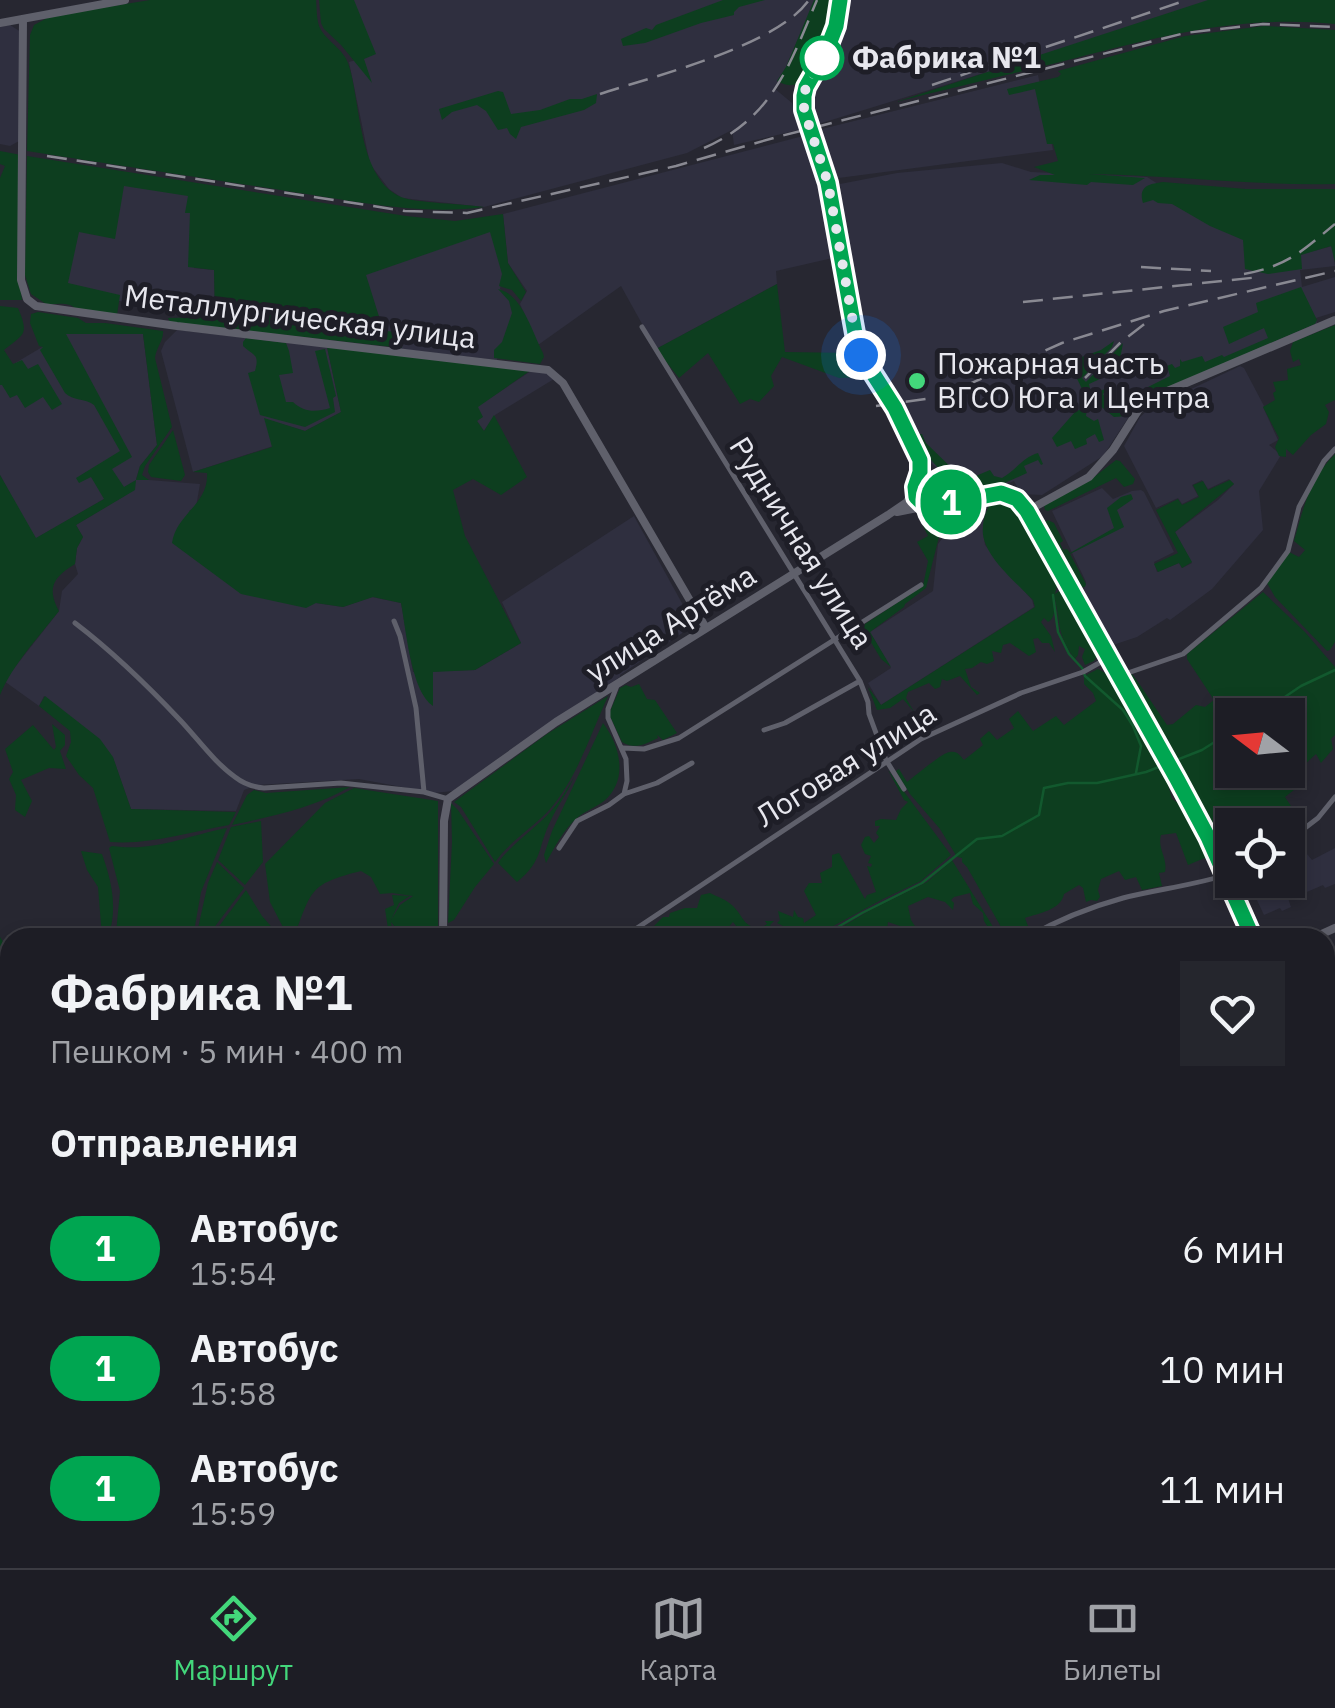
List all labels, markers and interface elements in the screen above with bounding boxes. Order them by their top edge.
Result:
marker: Фабрика №1 [801,37,843,79]
place label: Фабрика №1 [852,37,1041,76]
street label: Металлургическая улица [122,275,478,356]
your location [836,330,886,380]
place label: Пожарная часть ВГСО Юга и Центра [937,343,1210,416]
marker: Пожарная часть ВГСО Юга и Центра [906,370,928,392]
street label: Рудничная улица [722,429,883,655]
line badge: 1 [918,470,984,534]
text: 1 [940,479,962,525]
street label: улица Артёма [578,555,763,691]
street label: Логовая улица [748,693,943,835]
north arrow [1215,698,1305,788]
map controls [1215,698,1305,898]
button: locate [1215,808,1305,898]
text: Фабрика №1 [50,961,353,1023]
button: heart [1180,961,1285,1066]
text: Пешком · 5 мин · 400 m [50,1030,403,1072]
text: Отправления [50,1118,298,1167]
text: Автобус [190,1203,339,1252]
text: 6 мин [1182,1224,1285,1273]
text: 1 [94,1225,116,1271]
text: 15:54 [190,1252,276,1294]
text: Автобус [190,1323,339,1372]
text: 10 мин [1159,1344,1285,1393]
text: 1 [94,1345,116,1391]
text: 15:58 [190,1372,276,1414]
text: Автобус [190,1443,339,1492]
text: 11 мин [1159,1464,1285,1513]
text: 1 [94,1465,116,1511]
text: 15:59 [190,1492,276,1534]
tab: Маршрут [173,1591,293,1688]
tab: Карта [640,1591,717,1688]
tab: Билеты [1063,1591,1162,1688]

